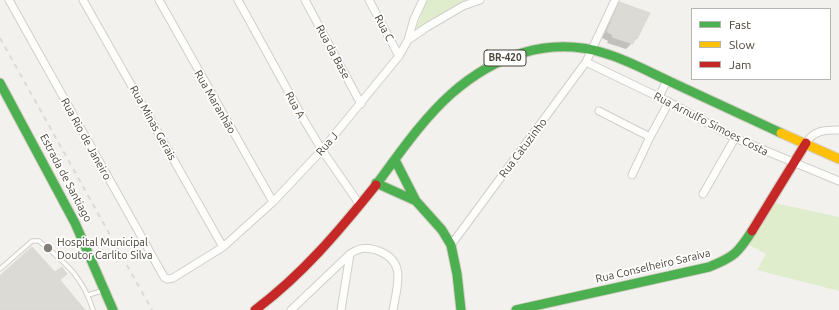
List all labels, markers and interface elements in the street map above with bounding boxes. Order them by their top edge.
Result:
legend [691,8,831,80]
street label: Rua C [372,13,396,43]
text: Fast [729,18,751,31]
street label: Rua da Base [313,23,353,81]
text: Slow [729,38,755,51]
road number: BR-420 [484,50,526,66]
text: Jam [729,58,751,71]
street label: Rua Maranhão [192,68,238,136]
street label: Rua Minas Gerais [127,83,179,163]
street label: Rua A [282,89,308,121]
street label: Rua Arnulfo Simoes Costa [652,89,770,159]
street label: Rua Rio de Janeiro [58,96,114,182]
street label: Rua Catuzinho [496,116,550,180]
street label: Rua J [313,130,341,158]
street label: Estrada de Santiago [37,132,95,224]
place label: Hospital Municipal Doutor Carlito Silva [57,235,153,261]
marker: Hospital Municipal Doutor Carlito Silva [42,242,54,254]
street label: Rua Conselheiro Saraiva [594,246,712,286]

